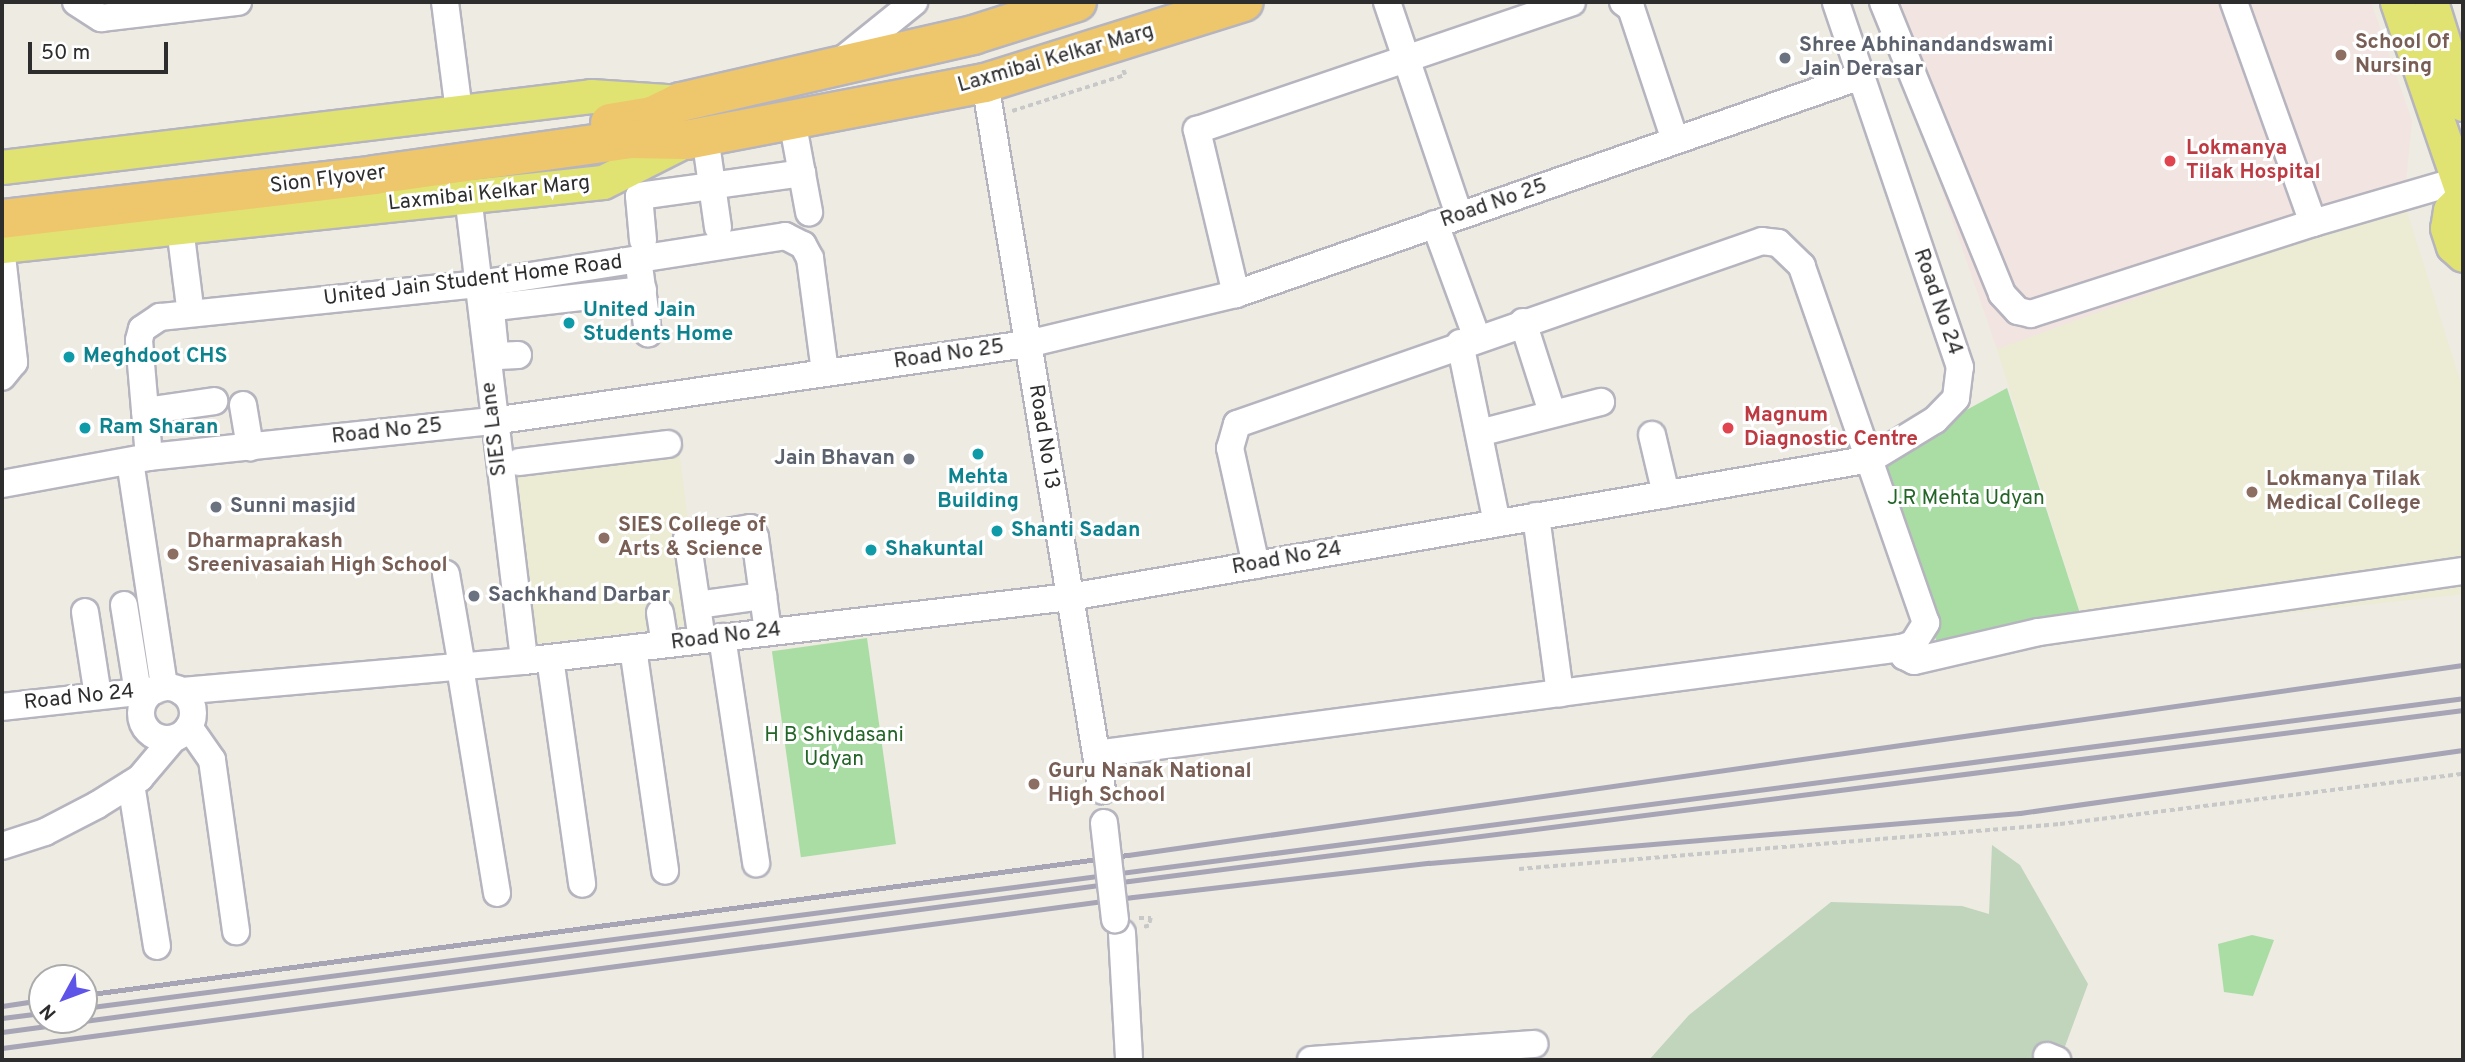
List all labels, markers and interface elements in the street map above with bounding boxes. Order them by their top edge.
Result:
street label: Laxmibai Kelkar Marg [955,19,1157,99]
scale bar [32,28,172,72]
place label: School Of Nursing [2355,30,2449,80]
place label: Shree Abhinandandswami Jain Derasar [1799,33,2054,83]
text: 50 m [41,40,90,67]
marker: School Of Nursing [2333,47,2349,63]
marker: Shree Abhinandandswami Jain Derasar [1777,50,1793,66]
place label: Lokmanya Tilak Hospital [2186,136,2321,186]
marker: Lokmanya Tilak Hospital [2160,151,2180,171]
street label: Sion Flyover [269,160,387,200]
street label: Laxmibai Kelkar Marg [387,171,591,217]
street label: Road No 25 [1437,174,1551,234]
street label: Road No 24 [1907,246,1967,358]
street label: United Jain Student Home Road [322,250,624,312]
place label: United Jain Students Home [583,298,733,348]
marker: United Jain Students Home [561,315,577,331]
street label: Road No 25 [892,335,1006,375]
place label: Meghdoot CHS [83,344,227,370]
marker: Meghdoot CHS [61,349,77,365]
street label: SIES Lane [477,380,513,478]
street label: Road No 13 [1022,383,1064,491]
place label: Magnum Diagnostic Centre [1744,403,1918,453]
street label: Road No 25 [330,414,444,450]
place label: Ram Sharan [99,415,218,441]
marker: Magnum Diagnostic Centre [1718,418,1738,438]
marker: Ram Sharan [77,420,93,436]
place label: Jain Bhavan [774,446,895,472]
marker: Mehta Building [970,446,986,462]
marker: Jain Bhavan [901,451,917,467]
place label: Mehta Building [937,465,1019,515]
place label: Lokmanya Tilak Medical College [2266,467,2421,517]
marker: Lokmanya Tilak Medical College [2244,484,2260,500]
park label: J.R Mehta Udyan [1887,486,2045,512]
place label: Sunni masjid [230,494,356,520]
marker: Sunni masjid [208,499,224,515]
place label: SIES College of Arts & Science [618,513,766,563]
place label: Shanti Sadan [1011,518,1140,544]
marker: Shanti Sadan [989,523,1005,539]
place label: Dharmaprakash Sreenivasaiah High School [187,529,448,579]
marker: SIES College of Arts & Science [596,530,612,546]
place label: Shakuntal [885,537,984,563]
street label: Road No 24 [1230,537,1344,581]
marker: Shakuntal [863,542,879,558]
marker: Dharmaprakash Sreenivasaiah High School [165,546,181,562]
place label: Sachkhand Darbar [488,583,670,609]
marker: Sachkhand Darbar [466,588,482,604]
street label: Road No 24 [669,618,783,656]
street label: Road No 24 [23,680,135,716]
park label: H B Shivdasani Udyan [764,723,904,773]
place label: Guru Nanak National High School [1048,759,1251,809]
marker: Guru Nanak National High School [1026,776,1042,792]
north arrow [28,964,98,1034]
text: N [35,998,62,1024]

